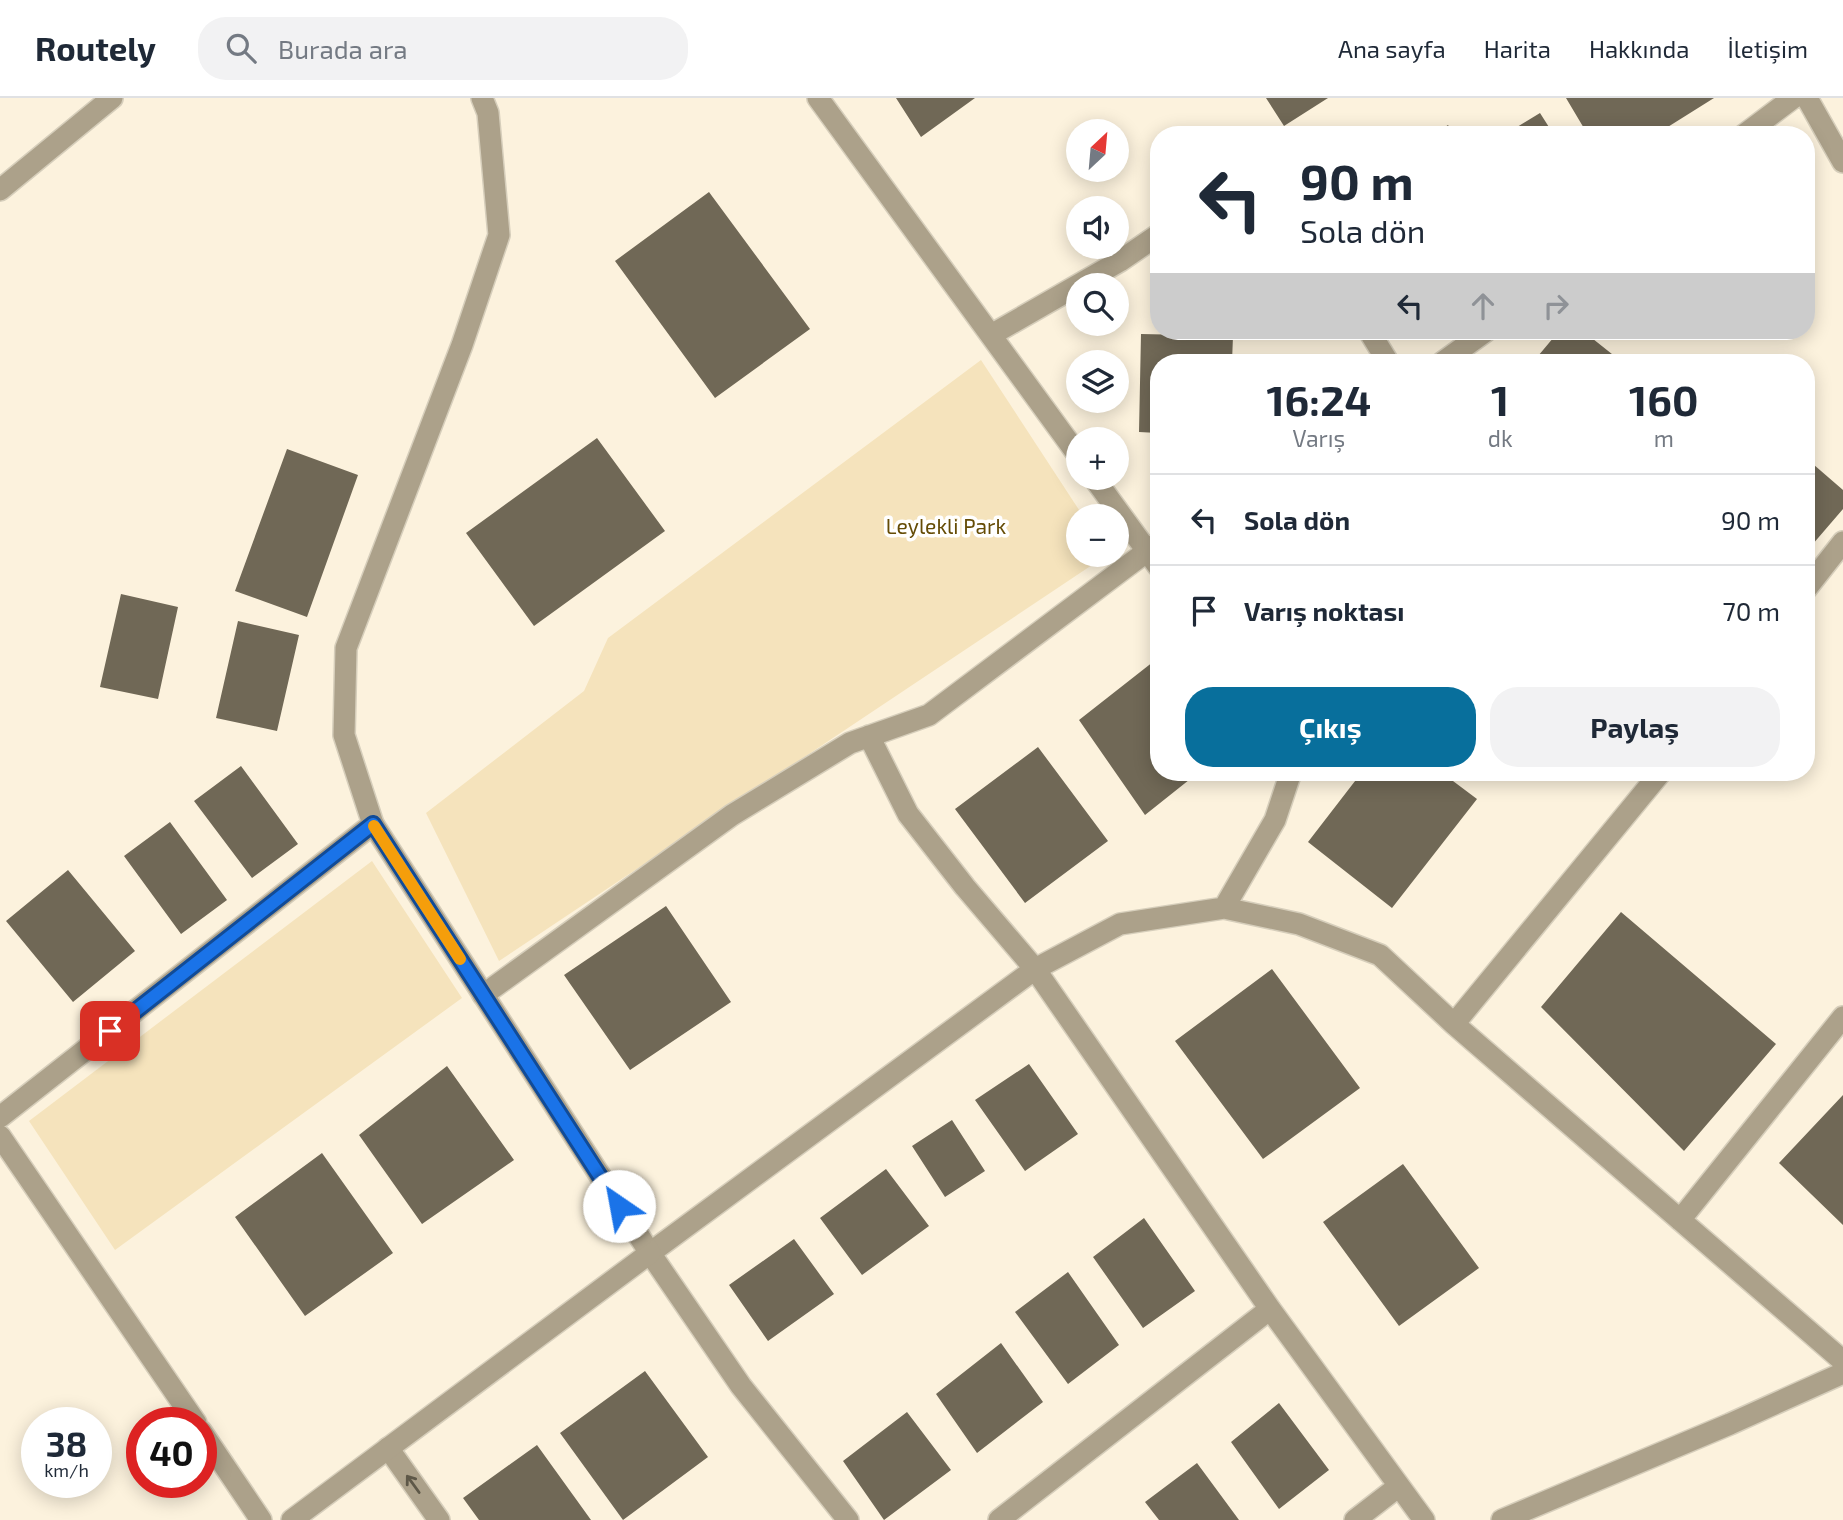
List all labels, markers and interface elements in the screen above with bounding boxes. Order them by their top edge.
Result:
search box [198,17,688,80]
text: Routely [35,28,156,68]
icon: search [222,29,260,67]
text: Burada ara [278,33,408,64]
text: Ana sayfa [1338,34,1446,63]
text: Harita [1484,34,1551,63]
text: Hakkında [1589,34,1689,63]
text: İletişim [1727,34,1808,63]
north arrow [1066,119,1129,182]
map controls [1066,119,1129,567]
text: 90 m [1300,151,1414,210]
icon: left [1185,154,1276,245]
button: sound [1066,196,1129,259]
text: Sola dön [1300,211,1425,249]
button: search [1066,273,1129,336]
icon: left [1391,287,1429,325]
icon: ahead [1464,287,1502,325]
icon: right [1537,287,1575,325]
button: layers [1066,350,1129,413]
text: 16:24 [1266,374,1371,424]
text: 1 [1491,374,1509,424]
text: 160 [1629,374,1699,424]
text: Varış [1293,424,1345,452]
text: dk [1488,424,1513,452]
text: m [1654,424,1674,452]
button: + [1066,427,1129,490]
icon: left [1185,501,1223,539]
button: − [1066,504,1129,567]
text: Sola dön [1244,504,1350,535]
text: 90 m [1721,504,1780,535]
park label: Leylekli Park [886,513,1006,538]
icon: arrive [1185,592,1223,630]
text: Varış noktası [1244,595,1404,626]
text: 70 m [1722,595,1780,626]
button: Çıkış [1185,687,1476,767]
button: Paylaş [1490,687,1780,767]
pin [80,1001,140,1061]
icon: arrive [91,1012,129,1050]
position arrow [582,1169,656,1243]
speed limit sign: 40 [126,1407,217,1498]
text: 38 [46,1422,87,1464]
text: km/h [44,1459,89,1481]
one-way arrow [406,1475,421,1494]

